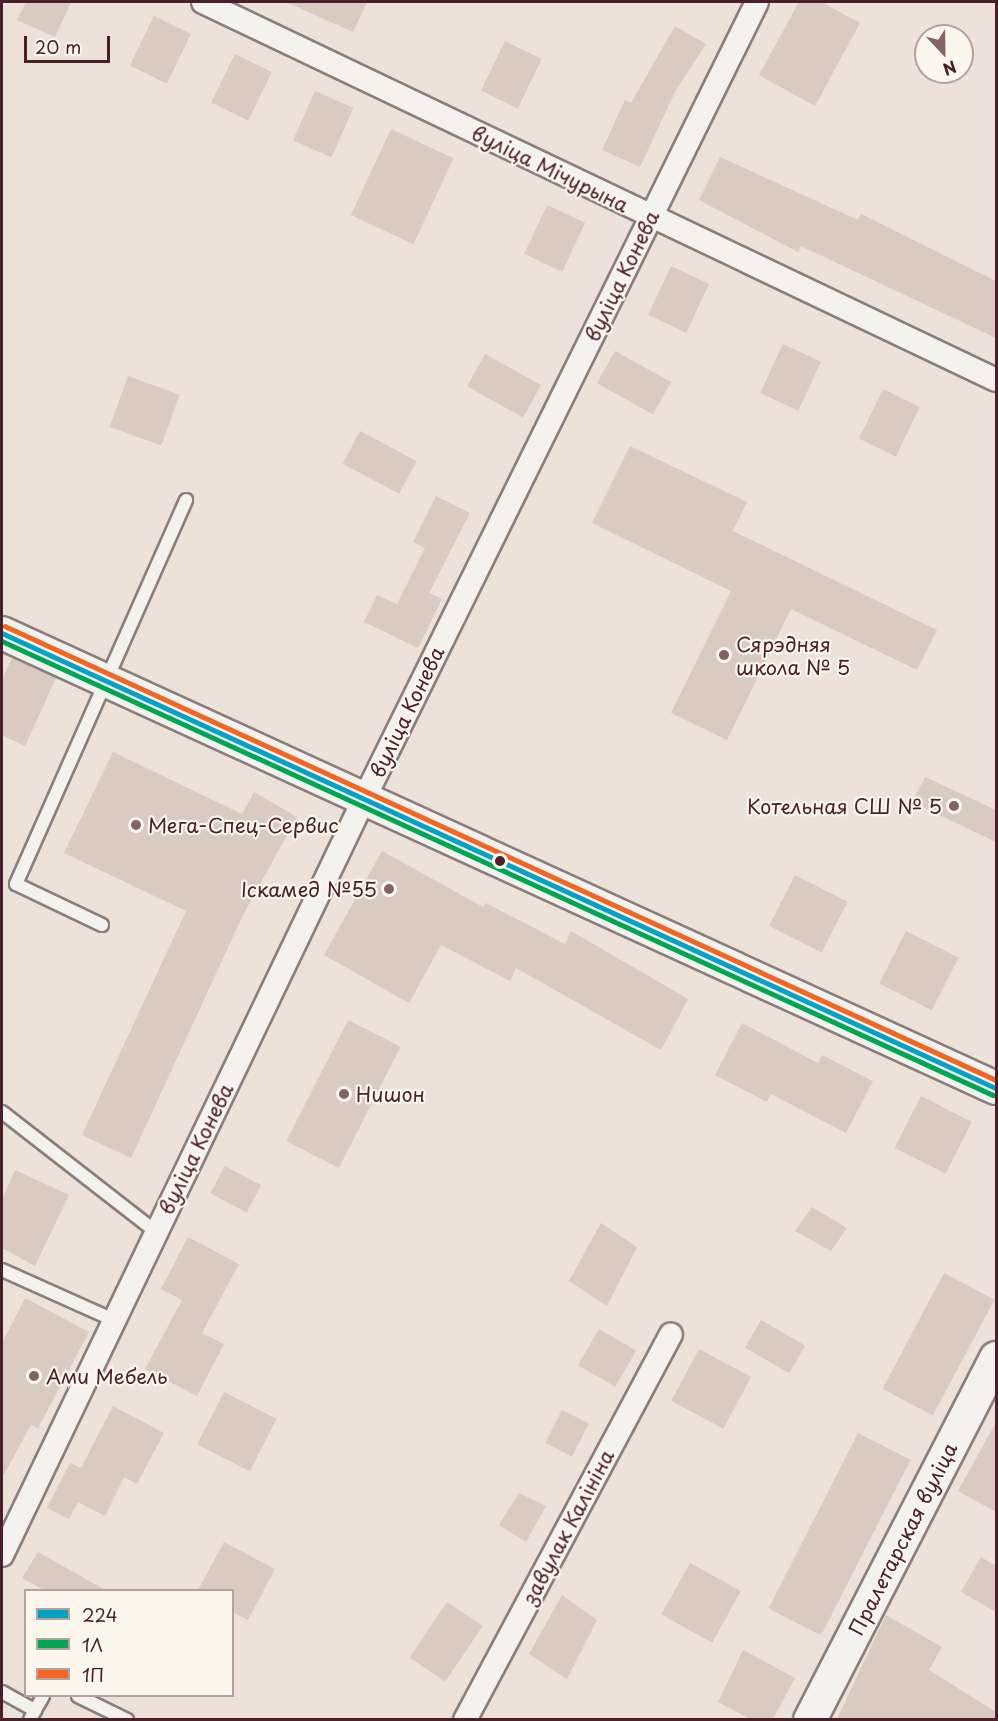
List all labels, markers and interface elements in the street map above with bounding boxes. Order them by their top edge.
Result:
scale bar [27,24,112,62]
north arrow [914,24,974,84]
text: 20 m [35,33,81,60]
text: N [940,55,960,82]
street label: вуліца Мічурына [468,121,632,217]
street label: вуліца Конева [580,207,664,345]
place label: Сярэдняя школа № 5 [736,632,850,679]
street label: вуліца Конева [365,643,449,781]
marker: Сярэдняя школа № 5 [717,648,731,662]
place label: Котельная СШ № 5 [747,794,942,818]
marker: Котельная СШ № 5 [947,799,961,813]
place label: Мега-Спец-Сервис [148,813,339,837]
marker: Мега-Спец-Сервис [129,818,143,832]
unlabelled marker [494,855,506,867]
place label: Іскамед №55 [241,877,377,901]
marker: Іскамед №55 [382,882,396,896]
street label: вуліца Конева [154,1080,238,1218]
place label: Нишон [356,1082,425,1106]
marker: Нишон [337,1087,351,1101]
place label: Ами Мебель [46,1364,167,1388]
marker: Ами Мебель [27,1369,41,1383]
street label: Пралетарская вуліца [844,1438,962,1640]
street label: завулак Калініна [517,1445,619,1609]
legend [24,1589,234,1697]
text: 224 [82,1601,118,1628]
text: 1Л [82,1631,103,1658]
text: 1П [82,1661,104,1688]

